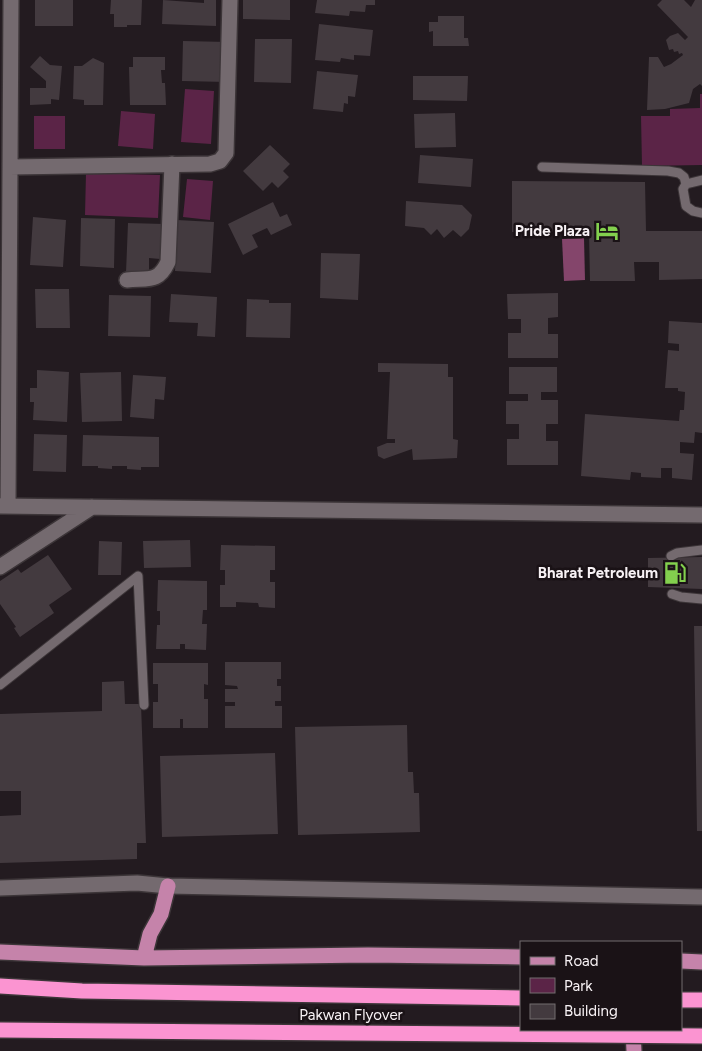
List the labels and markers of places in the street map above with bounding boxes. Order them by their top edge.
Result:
hotel icon: Pride Plaza [594,218,620,244]
place label: Pride Plaza [515,222,590,240]
fuel station icon: Bharat Petroleum [662,560,688,586]
place label: Bharat Petroleum [538,564,658,582]

